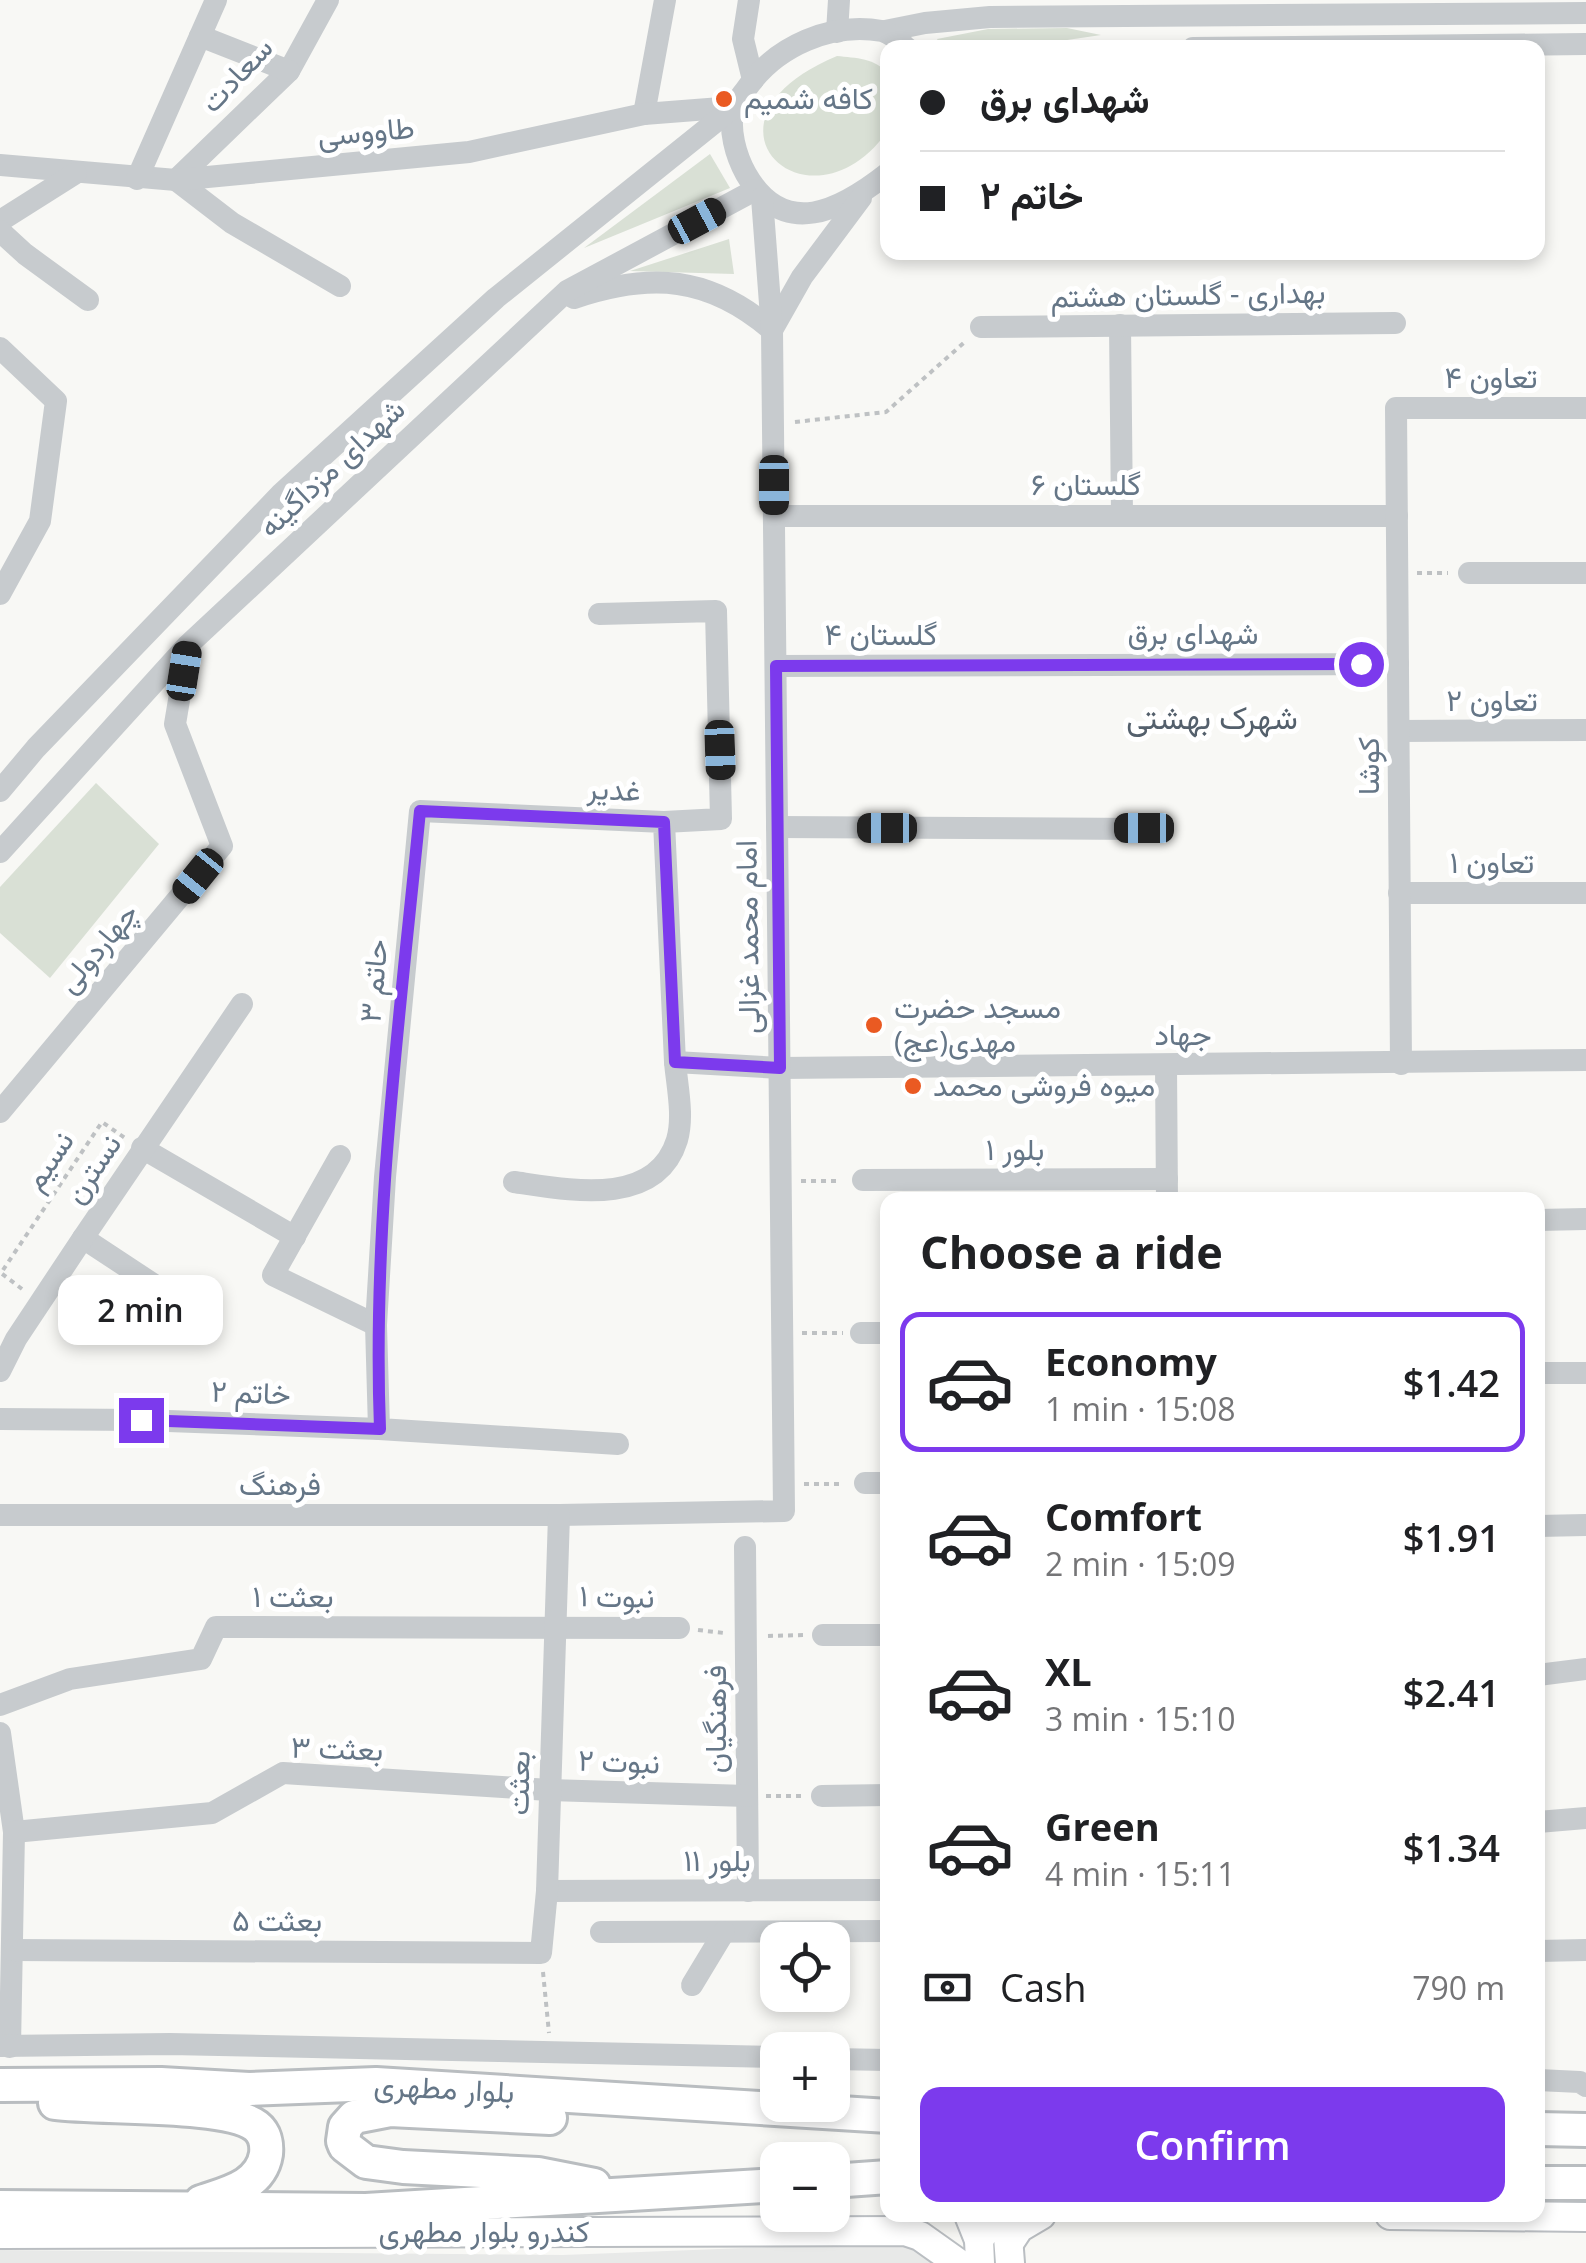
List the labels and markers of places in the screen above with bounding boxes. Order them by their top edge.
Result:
place label: کافه شمیم [744,77,873,118]
marker: کافه شمیم [713,88,735,110]
place label: مسجد حضرت مهدی(عج) [894,986,1061,1062]
marker: مسجد حضرت مهدی(عج) [863,1014,885,1036]
place label: میوه فروشی محمد [933,1064,1155,1105]
marker: میوه فروشی محمد [902,1075,924,1097]

